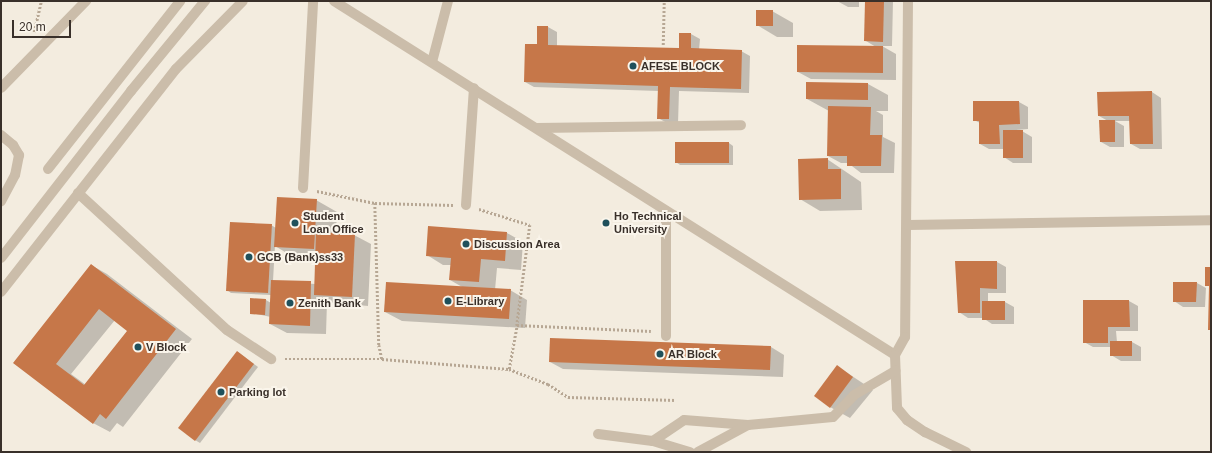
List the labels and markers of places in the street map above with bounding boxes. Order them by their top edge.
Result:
place label: AFESE BLOCK [641,59,720,73]
marker: AFESE BLOCK [628,61,638,71]
place label: Student Loan Office [303,210,364,236]
place label: Ho Technical University [614,210,682,236]
marker: Student Loan Office [290,218,300,228]
marker: Ho Technical University [601,218,611,228]
place label: Discussion Area [474,237,560,251]
marker: Discussion Area [461,239,471,249]
place label: GCB (Bank)ss33 [257,250,343,264]
marker: GCB (Bank)ss33 [244,252,254,262]
place label: E-Library [456,294,504,308]
place label: Zenith Bank [298,296,361,310]
marker: E-Library [443,296,453,306]
marker: Zenith Bank [285,298,295,308]
place label: V Block [146,340,186,354]
marker: V Block [133,342,143,352]
place label: AR Block [668,347,717,361]
marker: AR Block [655,349,665,359]
place label: Parking lot [229,385,286,399]
marker: Parking lot [216,387,226,397]

